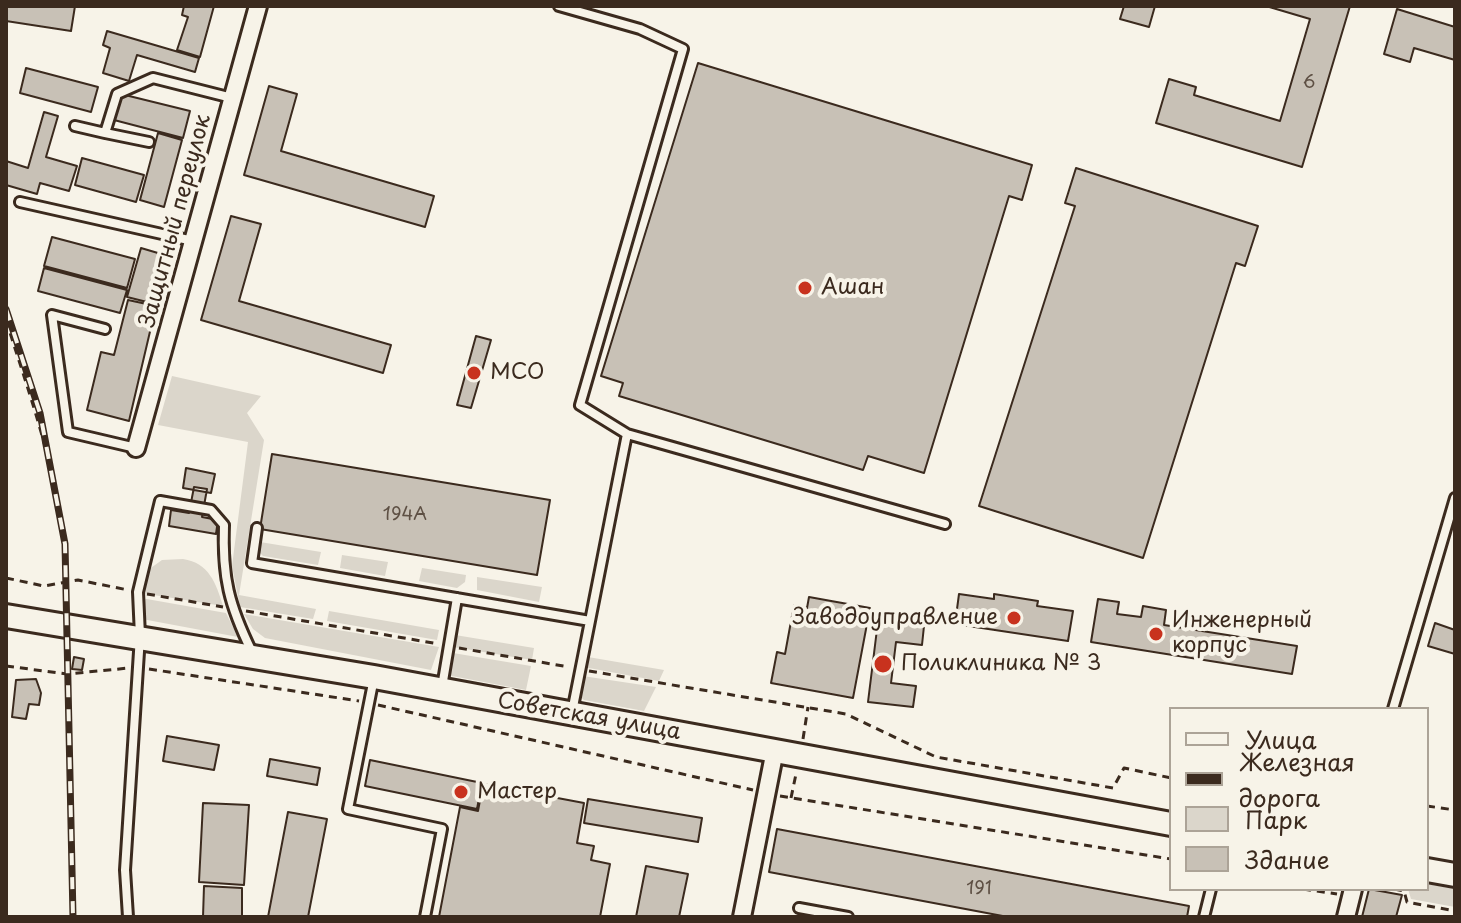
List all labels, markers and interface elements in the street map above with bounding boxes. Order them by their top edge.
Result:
house number: 6 [1303,72,1315,94]
street label: Защитный переулок [135,112,217,330]
place label: Ашан [821,275,885,301]
marker: Ашан [796,279,814,297]
place label: МСО [490,360,544,386]
marker: МСО [465,364,483,382]
house number: 194А [383,504,427,526]
place label: Заводоуправление [793,605,998,631]
place label: Инженерный корпус [1172,608,1312,660]
marker: Заводоуправление [1005,609,1023,627]
marker: Инженерный корпус [1147,625,1165,643]
place label: Поликлиника № 3 [901,651,1101,677]
marker: Поликлиника № 3 [872,653,894,675]
street label: Советская улица [495,688,683,746]
legend [1169,707,1429,891]
text: Улица [1245,721,1317,757]
text: Железная дорога [1239,743,1355,815]
place label: Мастер [477,779,557,805]
marker: Мастер [452,783,470,801]
text: Парк [1245,801,1307,837]
text: Здание [1245,841,1330,877]
house number: 191 [966,878,992,900]

